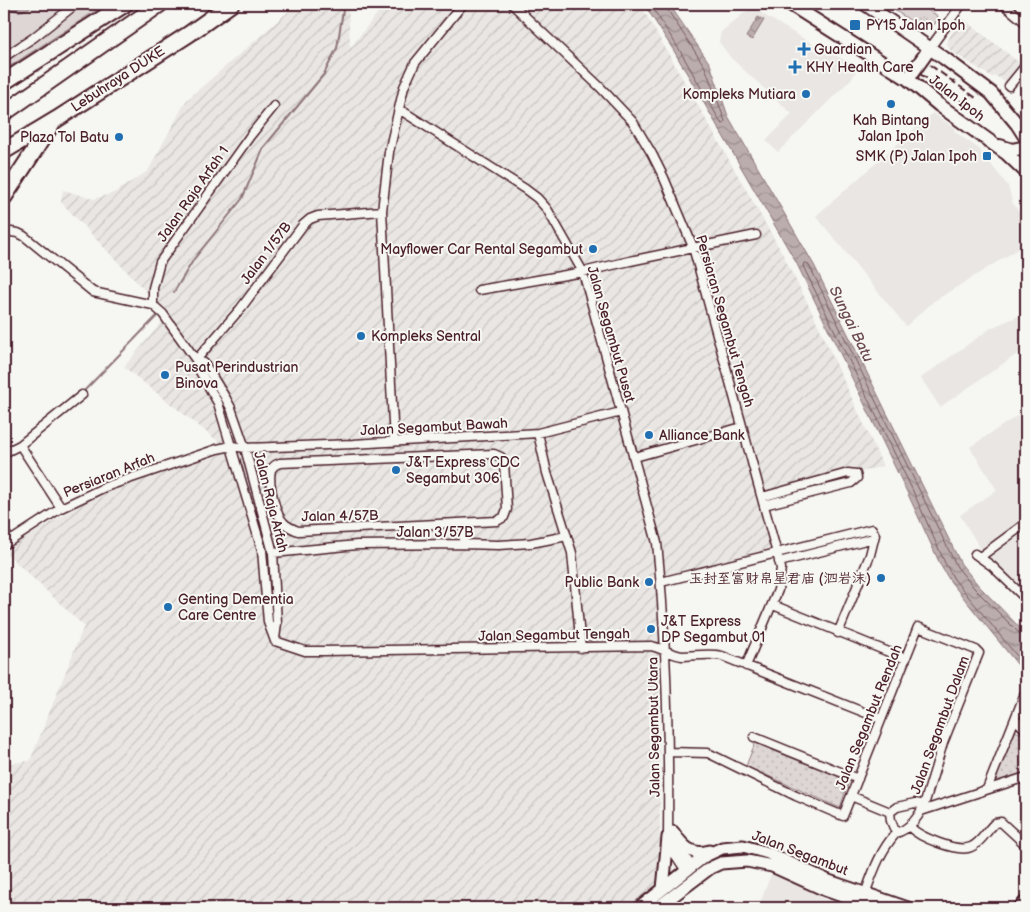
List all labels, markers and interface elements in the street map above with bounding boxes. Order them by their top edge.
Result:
place label: PY15 Jalan Ipoh [866,17,965,34]
marker: PY15 Jalan Ipoh [848,18,862,32]
place label: Guardian [814,41,872,58]
street label: Lebuhraya DUKE [68,42,168,116]
marker: Guardian [798,43,810,55]
place label: KHY Health Care [806,59,914,76]
marker: KHY Health Care [788,60,802,74]
street label: Jalan Ipoh [926,71,988,125]
place label: Kompleks Mutiara [683,86,796,103]
marker: Kompleks Mutiara [800,88,812,100]
marker: Kah Bintang Jalan Ipoh [885,98,897,110]
place label: Kah Bintang Jalan Ipoh [853,112,929,145]
place label: Plaza Tol Batu [20,129,109,146]
marker: Plaza Tol Batu [113,131,125,143]
street label: Jalan Raja Arfah 1 [154,143,232,245]
place label: SMK (P) Jalan Ipoh [856,148,977,165]
marker: SMK (P) Jalan Ipoh [981,150,993,162]
street label: Jalan 1/57B [237,218,295,288]
street label: Persiaran Segambut Tengah [692,233,758,409]
place label: Mayflower Car Rental Segambut [380,241,584,258]
marker: Mayflower Car Rental Segambut [587,243,599,255]
street label: Jalan Segambut Pusat [583,264,639,405]
water label: Sungai Batu [824,283,878,366]
place label: Kompleks Sentral [371,328,481,345]
marker: Kompleks Sentral [355,330,367,342]
place label: Pusat Perindustrian Binova [175,359,299,392]
marker: Pusat Perindustrian Binova [159,369,171,381]
street label: Jalan Segambut Bawah [360,415,509,439]
place label: Alliance Bank [659,427,745,444]
marker: Alliance Bank [643,429,655,441]
street label: Persiaran Arfah [61,449,157,501]
street label: Jalan Raja Arfah [250,450,292,555]
place label: J&T Express CDC Segambut 306 [406,454,520,487]
marker: J&T Express CDC Segambut 306 [390,464,402,476]
street label: Jalan 4/57B [301,507,379,525]
street label: Jalan 3/57B [397,524,474,541]
place label: 玉封至富财帛星君庙 (泗岩沫) [689,570,871,587]
marker: 玉封至富财帛星君庙 (泗岩沫) [875,572,887,584]
place label: Public Bank [565,574,639,591]
marker: Public Bank [643,576,655,588]
place label: Genting Dementia Care Centre [178,591,294,624]
marker: Genting Dementia Care Centre [162,601,174,613]
place label: J&T Express DP Segambut 01 [661,613,765,646]
marker: J&T Express DP Segambut 01 [645,623,657,635]
street label: Jalan Segambut Tengah [478,625,630,645]
street label: Jalan Segambut Rendah [832,642,906,792]
street label: Jalan Segambut Dalam [907,654,973,796]
street label: Jalan Segambut Utara [644,657,664,797]
street label: Jalan Segambut [750,827,851,879]

